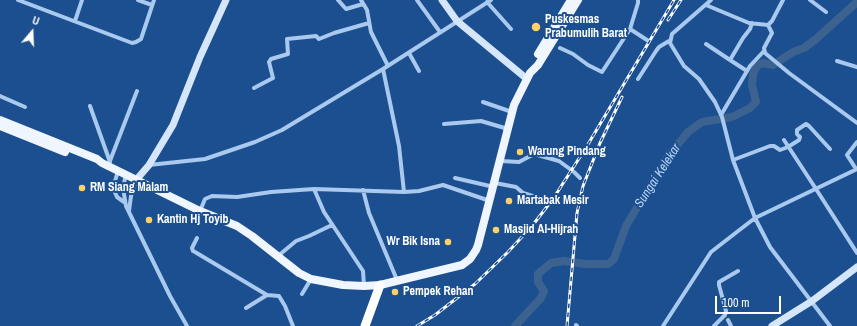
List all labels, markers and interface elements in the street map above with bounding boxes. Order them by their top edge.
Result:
north arrow [12,12,52,52]
text: U [31,13,41,28]
place label: Puskesmas Prabumulih Barat [545,13,627,41]
marker: Puskesmas Prabumulih Barat [530,21,542,33]
water label: Sungai Kelekar [632,141,684,211]
place label: Warung Pindang [528,145,606,159]
marker: Warung Pindang [515,147,525,157]
place label: RM Siang Malam [90,181,168,195]
marker: RM Siang Malam [77,183,87,193]
place label: Martabak Mesir [517,194,589,208]
marker: Martabak Mesir [504,196,514,206]
place label: Kantin Hj Toyib [157,213,228,227]
marker: Kantin Hj Toyib [144,215,154,225]
place label: Masjid Al-Hijrah [504,223,578,237]
marker: Masjid Al-Hijrah [491,225,501,235]
place label: Wr Bik Isna [387,235,440,249]
marker: Wr Bik Isna [443,237,453,247]
place label: Pempek Rehan [403,285,474,299]
marker: Pempek Rehan [390,287,400,297]
scale bar [717,288,783,314]
text: 100 m [722,295,749,311]

